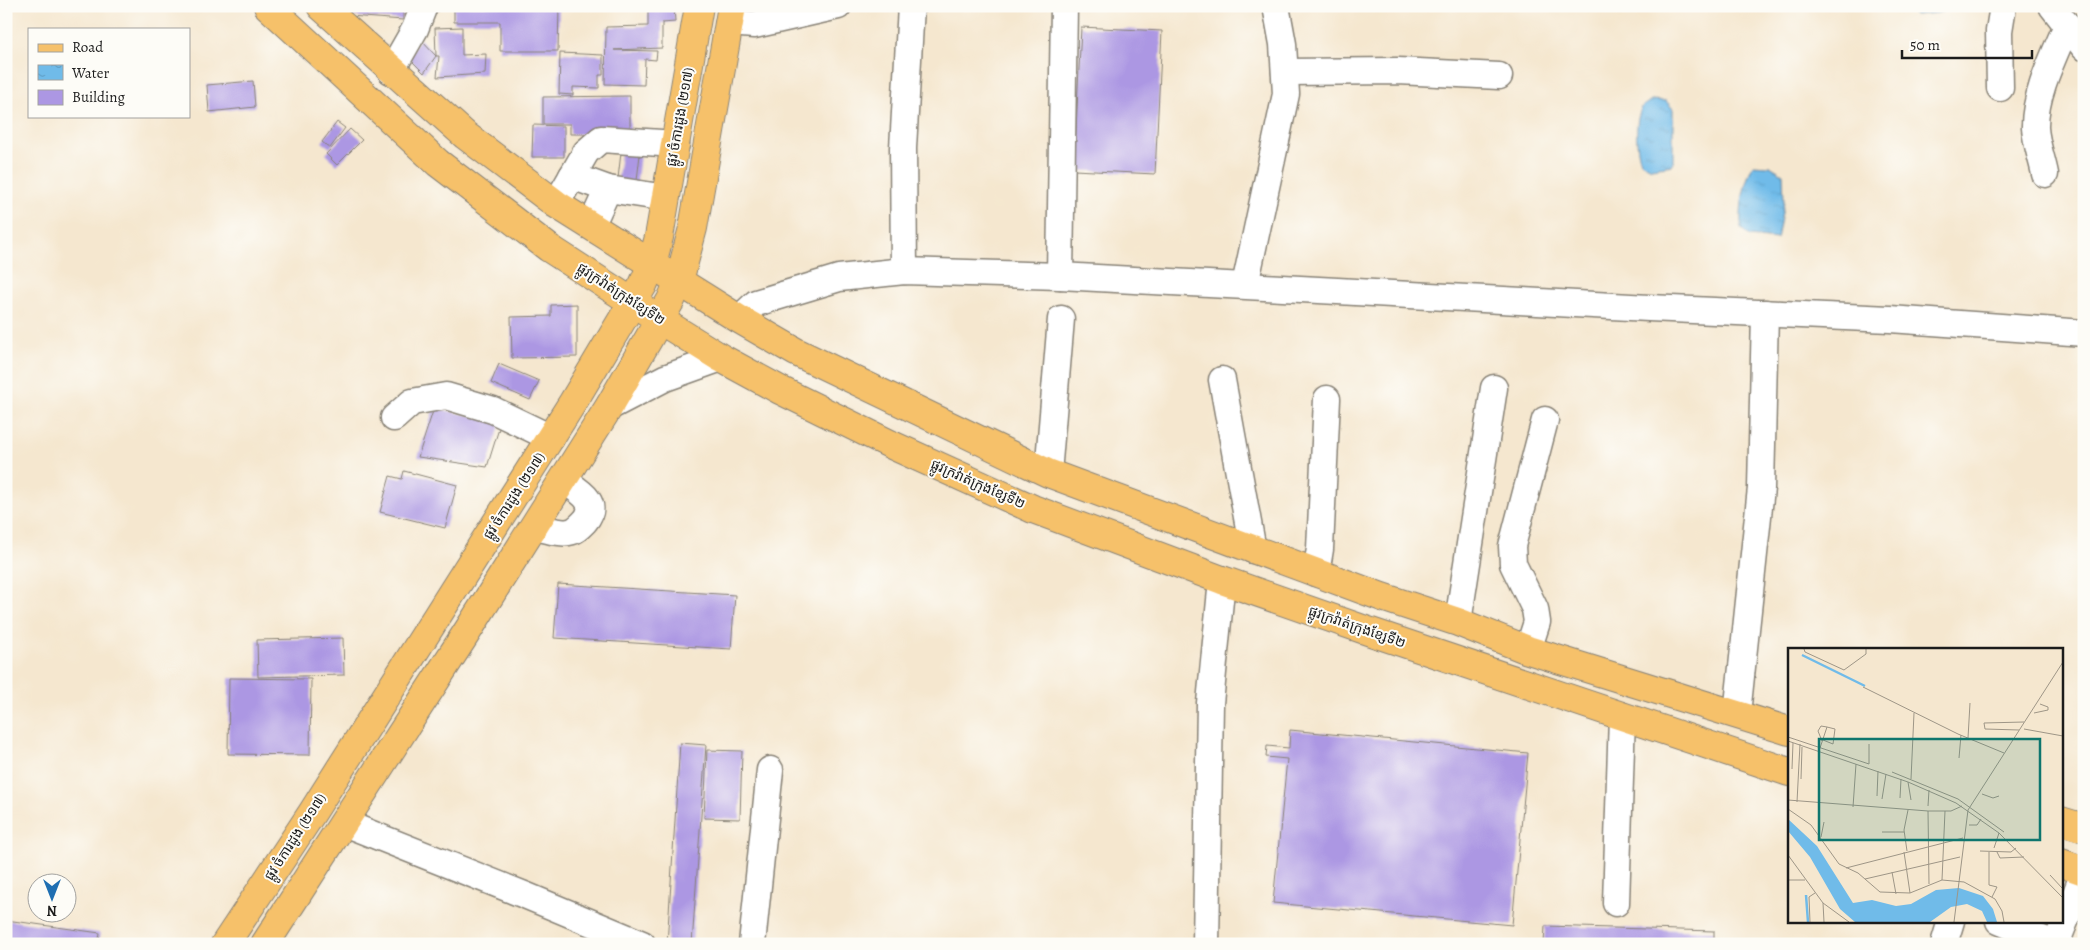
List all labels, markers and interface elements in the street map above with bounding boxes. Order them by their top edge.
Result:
legend [28,28,190,118]
scale bar [1902,28,2032,60]
text: 50 m [1910,35,1940,55]
text: Road [72,37,104,57]
text: Water [71,63,109,83]
street label: ផ្លូវ ចំការដូង (២១៧) [662,66,700,168]
text: Building [72,87,125,107]
street label: ផ្លូវក្រវ៉ាត់ក្រុងខ្សែទី២ [572,258,669,331]
street label: ផ្លូវ ចំការដូង (២១៧) [479,449,551,544]
street label: ផ្លូវក្រវ៉ាត់ក្រុងខ្សែទី២ [927,455,1028,515]
street label: ផ្លូវក្រវ៉ាត់ក្រុងខ្សែទី២ [1305,601,1408,655]
inset map [1788,648,2062,922]
street label: ផ្លូវ ចំការដូង (២១៧) [260,790,332,885]
north arrow [28,872,78,922]
text: N [47,901,57,920]

